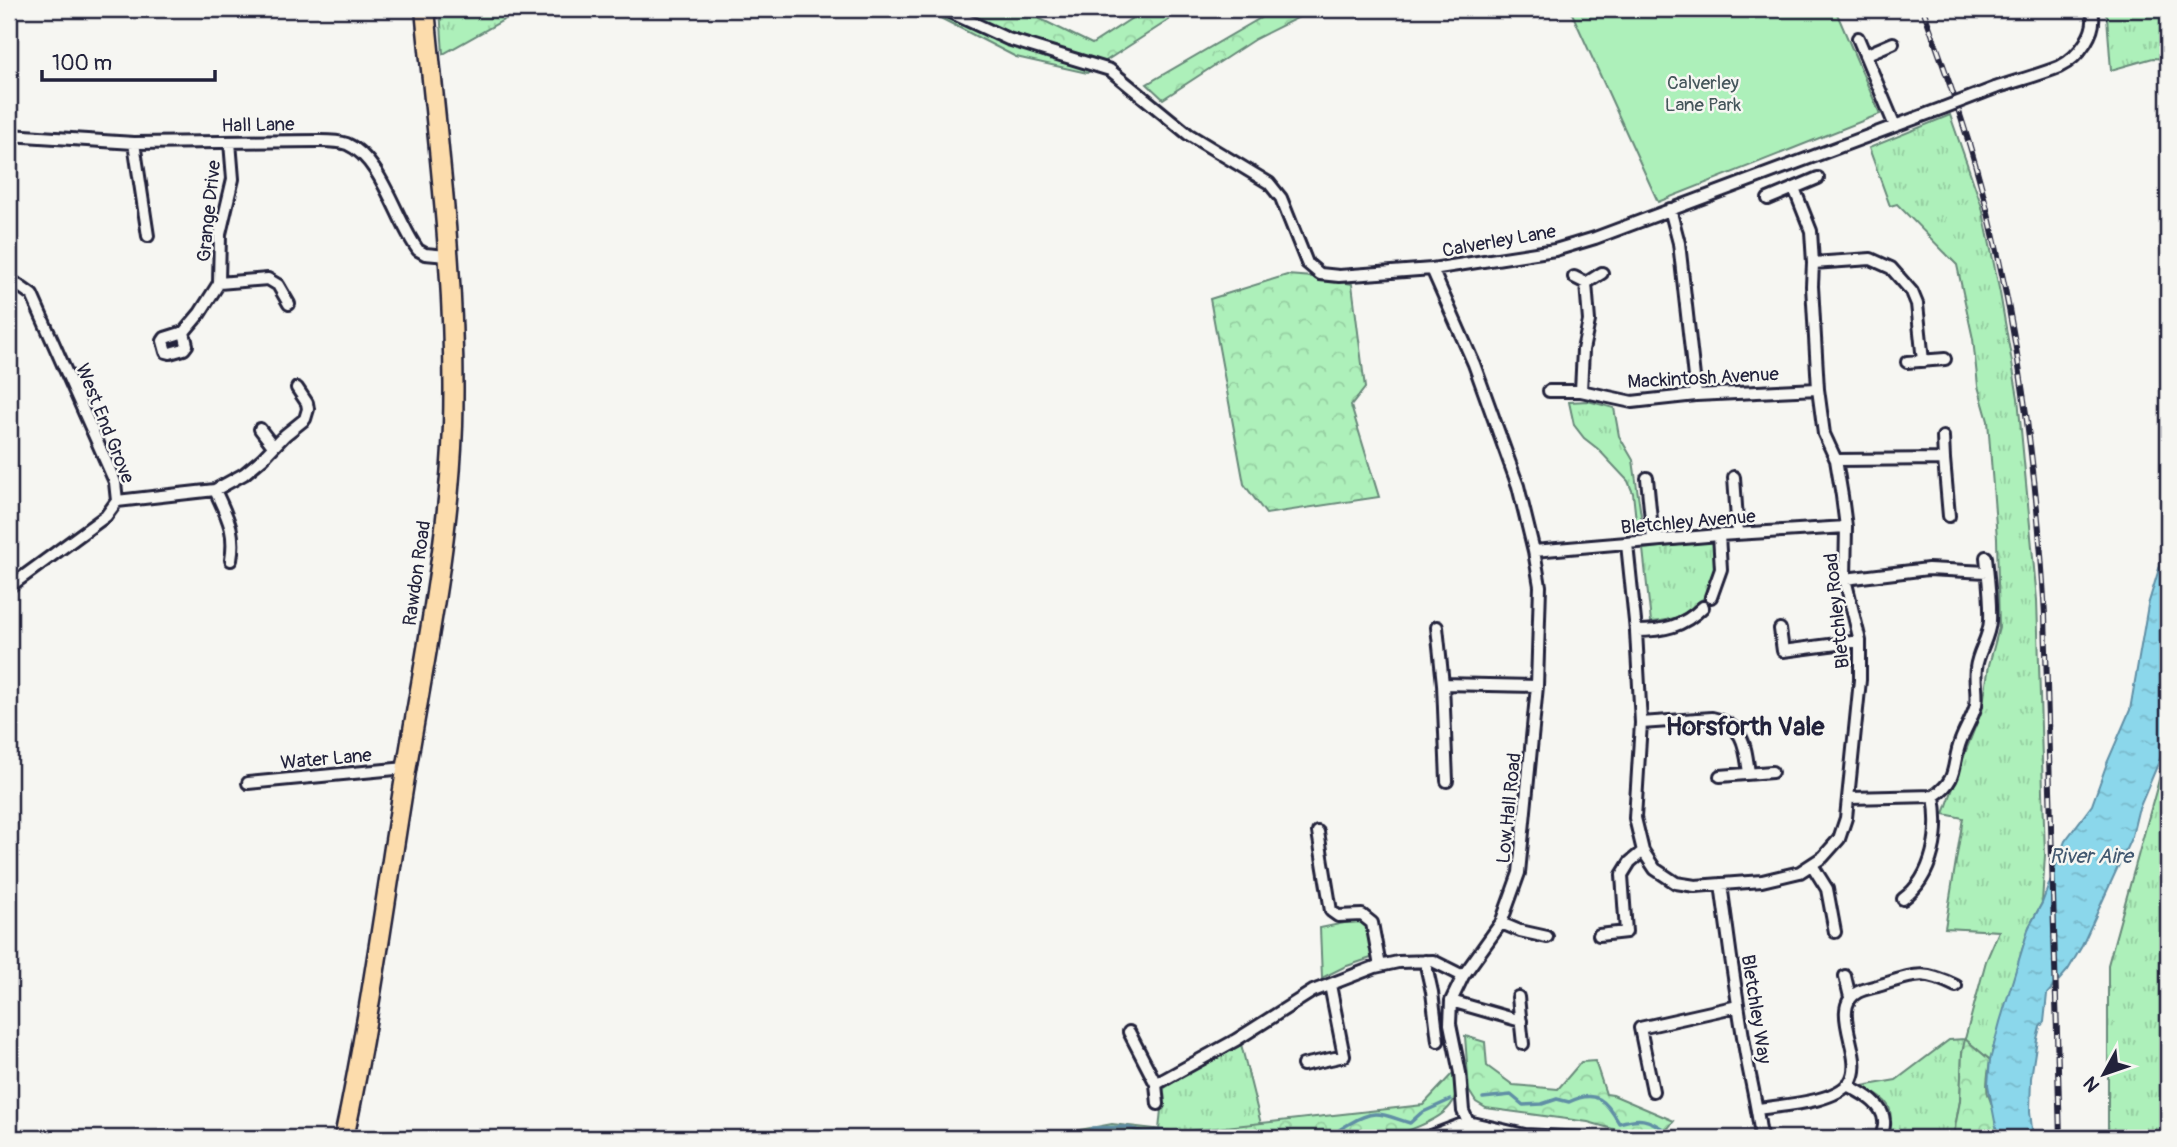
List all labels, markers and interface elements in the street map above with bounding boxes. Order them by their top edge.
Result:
scale bar [42,38,215,82]
text: 100 m [52,50,112,77]
park label: Calverley Lane Park [1665,71,1741,117]
street label: Hall Lane [221,112,295,138]
street label: Grange Drive [192,158,226,263]
street label: Calverley Lane [1440,219,1559,263]
street label: West End Grove [70,360,140,487]
street label: Mackintosh Avenue [1627,362,1780,394]
street label: Bletchley Avenue [1620,504,1757,540]
street label: Rawdon Road [398,519,436,627]
street label: Bletchley Road [1819,552,1855,670]
district label: Horsforth Vale [1666,711,1825,743]
street label: Water Lane [279,743,373,775]
street label: Low Hall Road [1491,752,1527,865]
water label: River Aire [2049,843,2135,870]
street label: Bletchley Way [1736,953,1776,1065]
north arrow [2068,1038,2138,1108]
text: N [2078,1072,2105,1097]

